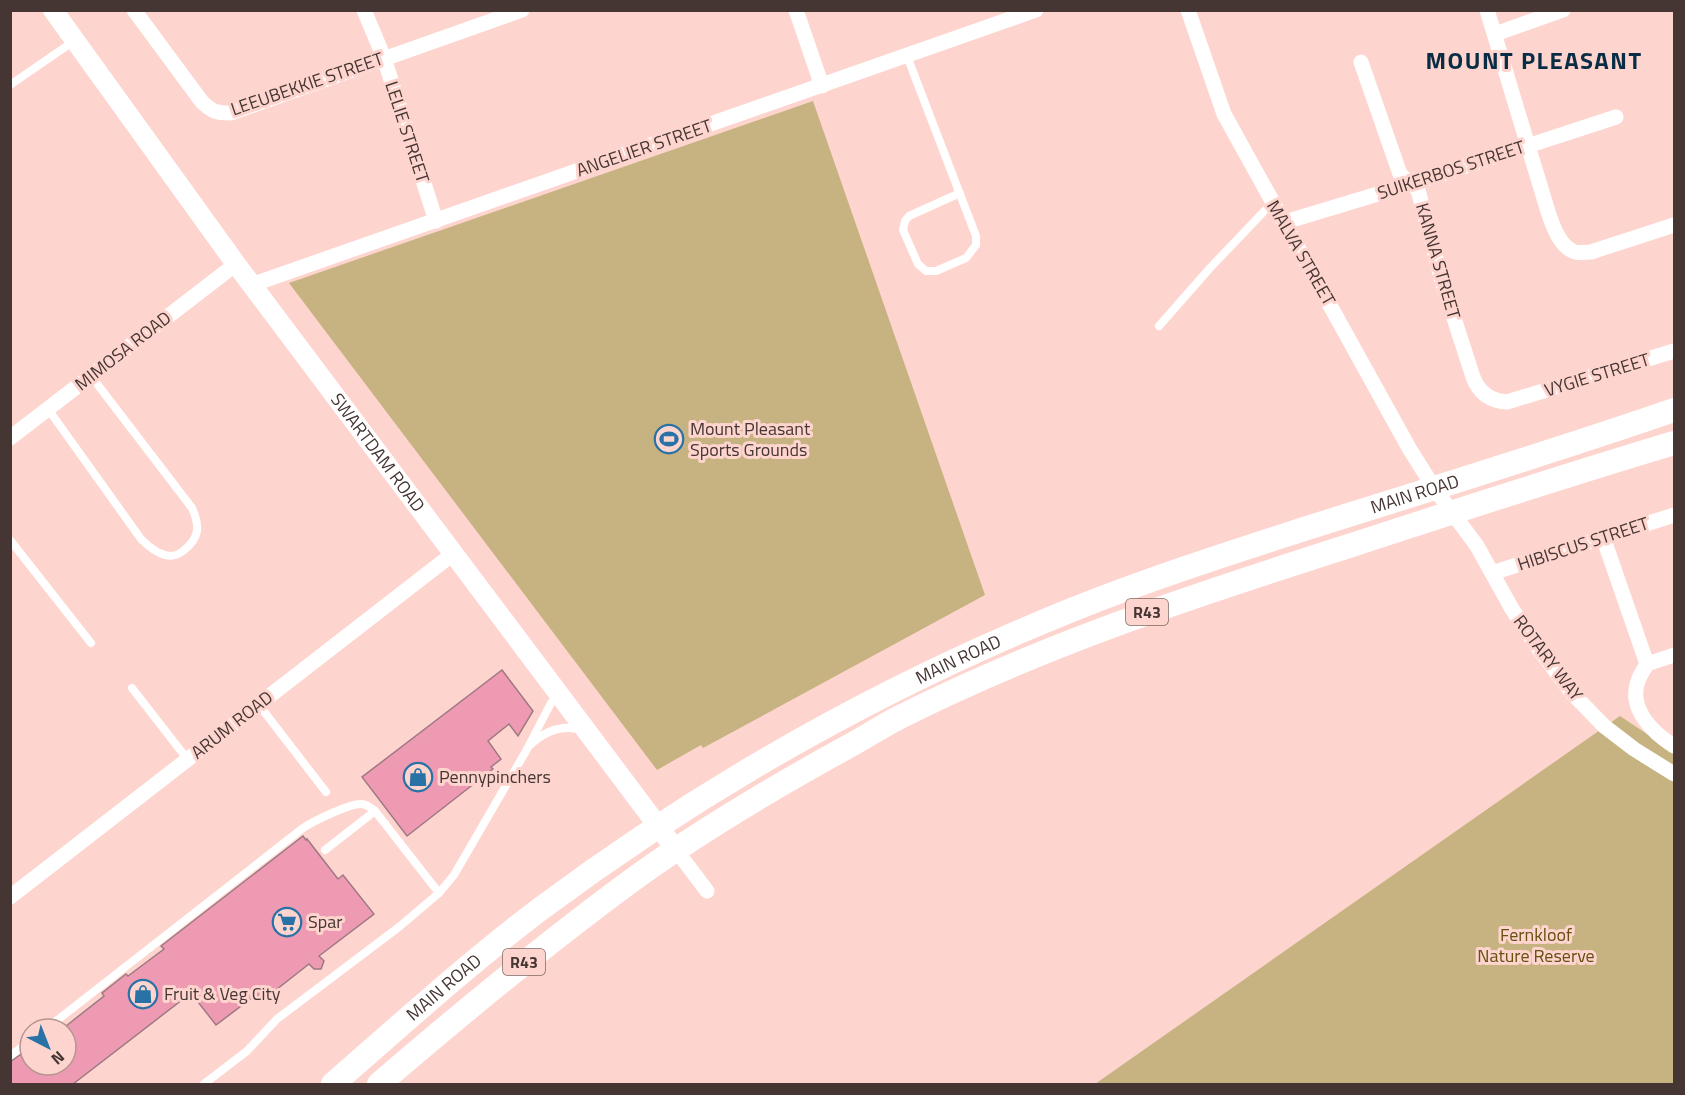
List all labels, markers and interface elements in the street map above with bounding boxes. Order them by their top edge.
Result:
district label: MOUNT PLEASANT [1425,42,1643,78]
street label: LEEUBEKKIE STREET [227,45,387,122]
street label: LELIE STREET [378,78,437,187]
street label: ANGELIER STREET [572,112,716,183]
street label: SUIKERBOS STREET [1374,133,1528,206]
street label: MALVA STREET [1260,195,1343,311]
street label: KANNA STREET [1409,200,1468,323]
street label: MIMOSA ROAD [69,304,177,397]
street label: VYGIE STREET [1541,346,1653,403]
street label: SWARTDAM ROAD [324,387,432,518]
place label: Mount Pleasant Sports Grounds [690,415,811,463]
sports icon: Mount Pleasant Sports Grounds [653,423,685,455]
street label: MAIN ROAD [1367,467,1463,520]
street label: HIBISCUS STREET [1514,509,1652,577]
road number: R43 [1126,599,1168,625]
street label: ROTARY WAY [1507,609,1590,707]
street label: MAIN ROAD [911,628,1005,691]
street label: ARUM ROAD [185,684,278,765]
shop icon: Pennypinchers [402,761,434,793]
place label: Pennypinchers [439,763,551,790]
supermarket icon: Spar [271,906,303,938]
place label: Spar [308,908,343,935]
park label: Fernkloof Nature Reserve [1477,921,1595,969]
street label: MAIN ROAD [400,947,487,1027]
road number: R43 [503,949,545,975]
shop icon: Fruit & Veg City [127,978,159,1010]
place label: Fruit & Veg City [164,980,281,1007]
north arrow [18,1017,78,1077]
text: N [46,1046,70,1071]

